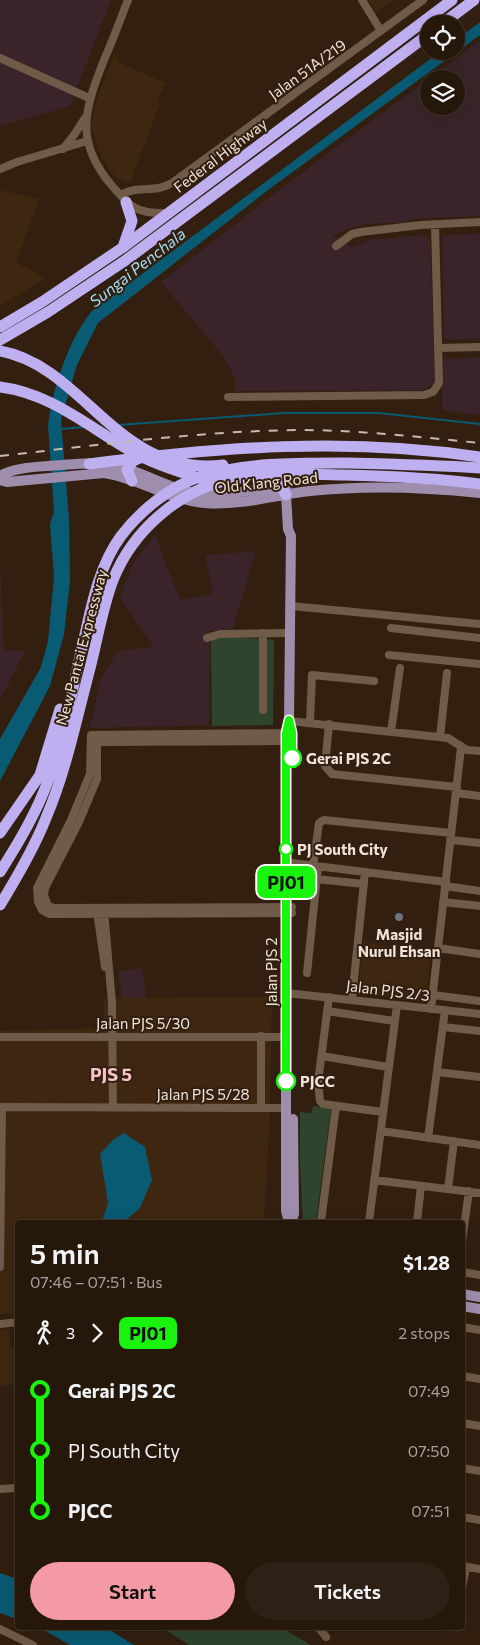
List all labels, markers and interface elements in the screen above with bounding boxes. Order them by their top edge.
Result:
map controls [420,15,465,115]
button: locate [420,15,465,60]
street label: Jalan 51A/219 [265,35,349,103]
button: layers [420,70,465,115]
street label: Federal Highway [170,114,270,196]
water label: Sungai Penchala [85,224,189,310]
street label: Old Klang Road [213,468,319,496]
street label: New Pantai Expressway [52,567,111,727]
marker: Gerai PJS 2C [282,748,302,768]
place label: Gerai PJS 2C [306,749,391,767]
place label: PJ South City [297,840,389,858]
marker: PJ South City [279,842,293,856]
line badge: PJ01 [251,866,321,898]
text: PJ01 [267,871,305,893]
marker: Masjid Nurul Ehsan [393,911,405,923]
place label: Masjid Nurul Ehsan [358,925,440,960]
street label: Jalan PJS 2 [262,937,280,1007]
street label: Jalan PJS 2/3 [345,976,431,1004]
street label: Jalan PJS 5/30 [96,1014,190,1032]
district label: PJS 5 [90,1063,132,1085]
marker: PJCC [276,1071,296,1091]
place label: PJCC [300,1072,335,1090]
street label: Jalan PJS 5/28 [156,1085,250,1103]
text: 5 min [30,1236,100,1270]
text: $1.28 [403,1251,450,1274]
text: 07:46 – 07:51 · Bus [30,1272,163,1291]
icon: walk [30,1319,58,1347]
icon: forward [83,1319,111,1347]
text: PJ01 [129,1322,167,1344]
text: 3 [66,1323,75,1342]
text: 2 stops [398,1323,450,1342]
text: Gerai PJS 2C [68,1379,176,1402]
text: 07:49 [408,1381,450,1400]
text: PJ South City [68,1439,180,1462]
text: 07:50 [408,1441,450,1460]
text: PJCC [68,1499,112,1522]
text: 07:51 [411,1501,450,1520]
button: Start [30,1562,235,1620]
button: Tickets [245,1562,450,1620]

